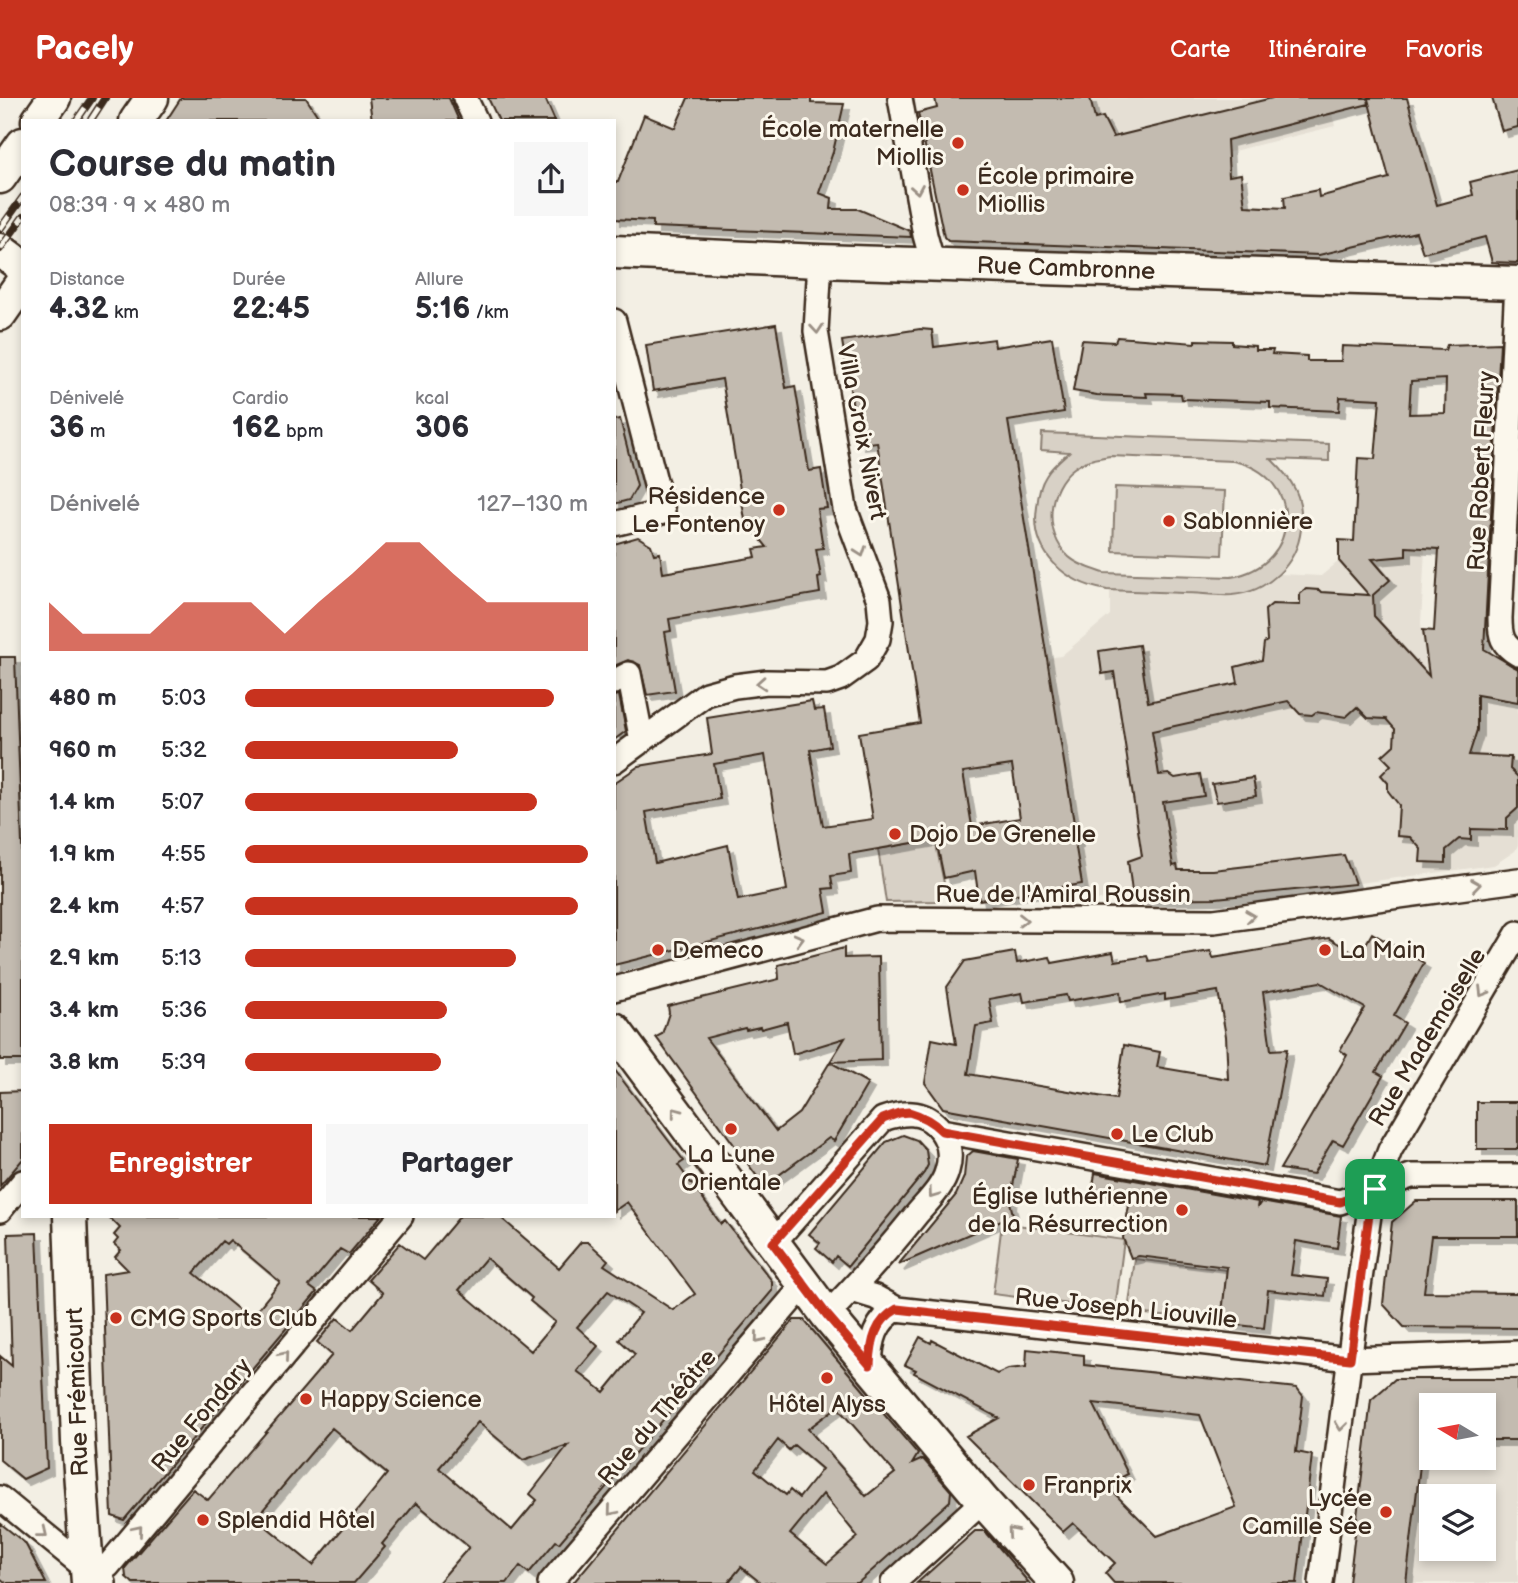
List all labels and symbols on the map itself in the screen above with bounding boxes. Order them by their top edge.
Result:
place label: École maternelle Miollis [761,114,944,172]
marker: École maternelle Miollis [950,135,966,151]
place label: École primaire Miollis [977,161,1134,219]
marker: École primaire Miollis [955,182,971,198]
one-way arrow [909,183,924,195]
street label: Rue Cambronne [976,251,1156,286]
one-way arrow [809,324,824,335]
street label: Villa Croix Nivert [830,342,893,523]
street label: Rue Robert Fleury [1462,370,1501,572]
place label: Résidence Le Fontenoy [632,482,765,539]
marker: Résidence Le Fontenoy [771,502,787,518]
place label: Sablonnière [1183,507,1313,536]
marker: Sablonnière [1161,513,1177,529]
one-way arrow [853,545,867,557]
one-way arrow [755,675,766,690]
place label: Dojo De Grenelle [909,820,1096,849]
marker: Dojo De Grenelle [887,826,903,842]
one-way arrow [1470,878,1482,893]
street label: Rue de l'Amiral Roussin [935,880,1191,909]
one-way arrow [1245,909,1256,924]
one-way arrow [1019,912,1029,928]
one-way arrow [792,933,804,948]
place label: Demeco [672,936,764,965]
place label: La Main [1339,936,1426,965]
marker: Demeco [650,942,666,958]
marker: La Main [1317,942,1333,958]
street label: Rue Mademoiselle [1363,943,1492,1132]
one-way arrow [1479,985,1492,998]
one-way arrow [672,1107,684,1120]
place label: Le Club [1131,1120,1214,1149]
marker: La Lune Orientale [723,1121,739,1137]
marker: Le Club [1109,1126,1125,1142]
place label: La Lune Orientale [681,1140,781,1197]
pin [1345,1159,1405,1219]
place label: Église luthérienne de la Résurrection [968,1181,1168,1239]
one-way arrow [929,1186,941,1198]
marker: Église luthérienne de la Résurrection [1174,1202,1190,1218]
street label: Rue Joseph Liouville [1013,1282,1239,1335]
place label: CMG Sports Club [130,1304,318,1333]
street label: Rue Frémicourt [60,1306,95,1477]
marker: CMG Sports Club [108,1310,124,1326]
one-way arrow [755,1330,767,1343]
street label: Rue du Théâtre [592,1343,723,1491]
one-way arrow [276,1351,288,1364]
street label: Rue Fondary [145,1352,258,1478]
marker: Hôtel Alyss [819,1370,835,1386]
place label: Happy Science [320,1385,482,1414]
place label: Hôtel Alyss [768,1390,886,1419]
marker: Happy Science [298,1391,314,1407]
north arrow [1419,1393,1496,1470]
one-way arrow [1334,1421,1349,1432]
place label: Franprix [1043,1471,1132,1500]
marker: Franprix [1021,1477,1037,1493]
place label: Lycée Camille Sée [1242,1484,1372,1541]
one-way arrow [608,1503,620,1516]
marker: Lycée Camille Sée [1378,1504,1394,1520]
place label: Splendid Hôtel [217,1506,375,1535]
marker: Splendid Hôtel [195,1512,211,1528]
one-way arrow [35,1525,48,1537]
one-way arrow [130,1526,142,1539]
one-way arrow [1007,1527,1020,1540]

